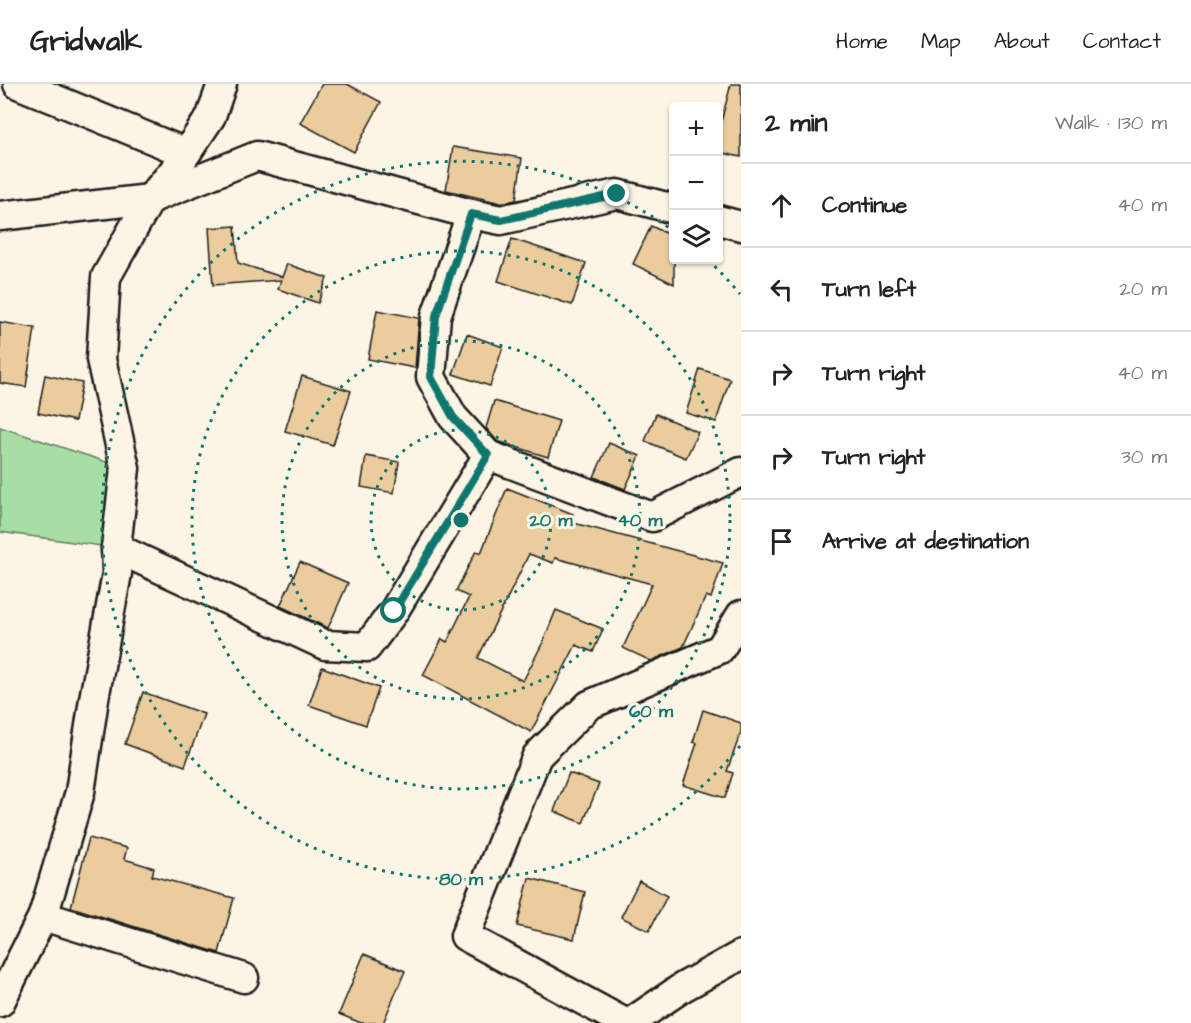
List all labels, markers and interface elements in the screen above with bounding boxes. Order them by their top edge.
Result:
text: Gridwalk [30,22,142,61]
text: Home [836,27,888,56]
text: Map [921,27,961,56]
text: About [994,27,1050,56]
text: Contact [1083,27,1161,56]
map controls [669,102,723,264]
button: + [669,102,723,156]
text: 2 min [765,105,827,141]
text: Walk · 130 m [1055,109,1167,137]
button: − [669,156,723,210]
route end [603,180,629,206]
icon: ahead [765,189,798,222]
text: Continue [822,190,907,221]
text: 40 m [1117,191,1167,219]
button: layers [669,210,723,264]
icon: left [765,273,798,306]
text: Turn left [822,274,916,305]
text: 20 m [1119,275,1167,303]
icon: right [765,357,798,390]
text: Turn right [822,358,925,389]
text: 40 m [1117,359,1167,387]
icon: right [765,441,798,474]
text: Turn right [822,442,925,473]
text: 30 m [1121,443,1167,471]
text: 20 m [529,508,573,533]
text: 40 m [618,508,663,533]
centre of rings [451,510,471,530]
icon: arrive [765,525,798,558]
text: Arrive at destination [822,526,1029,557]
route start [380,597,406,623]
text: 60 m [629,699,674,724]
text: 80 m [439,867,484,892]

